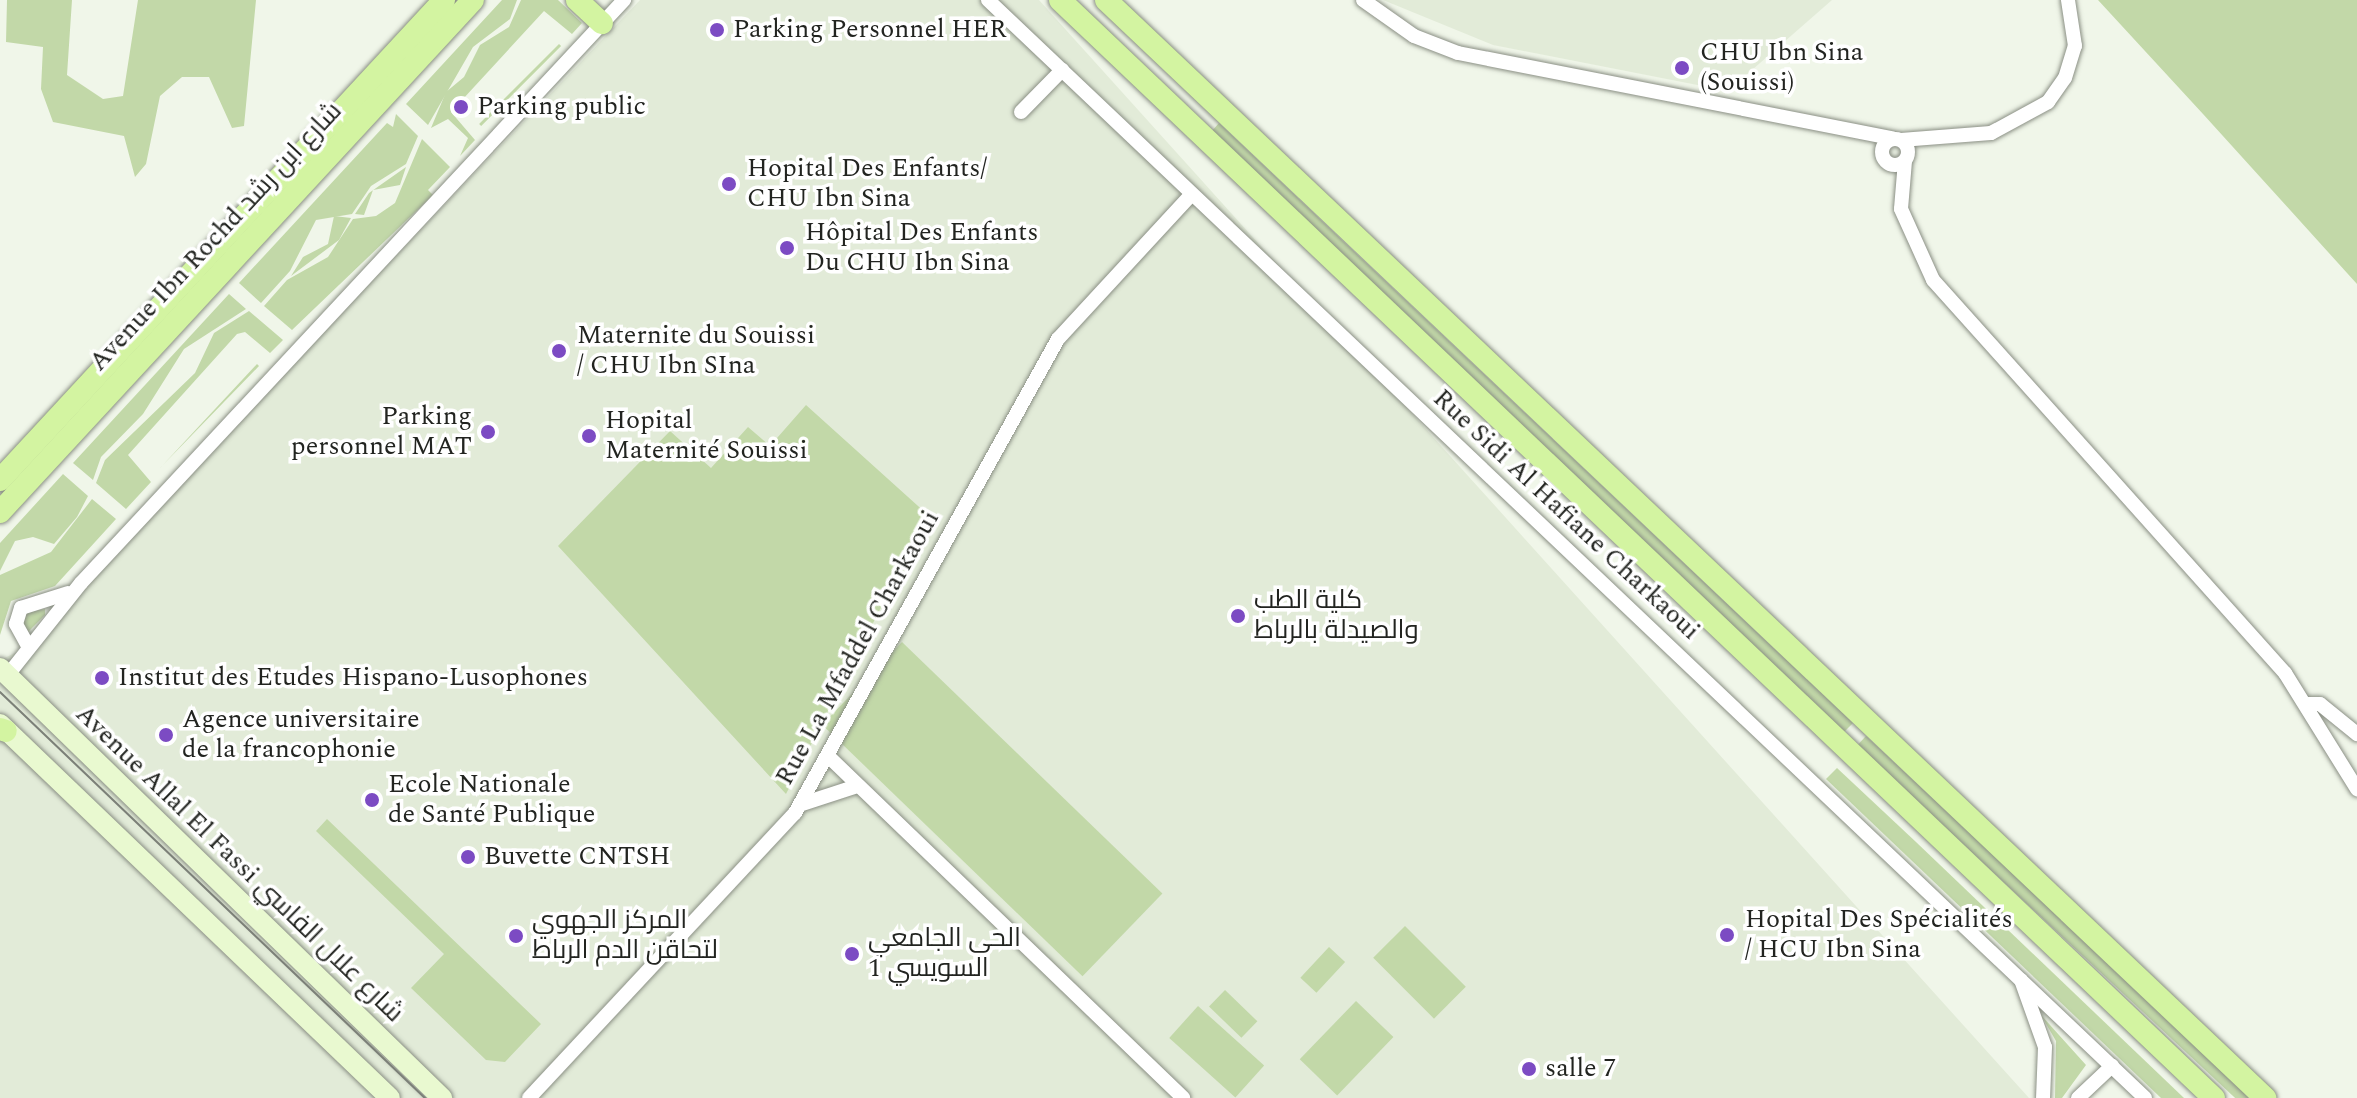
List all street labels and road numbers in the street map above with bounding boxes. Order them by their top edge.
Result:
street label: Avenue Ibn Rochd شارع ابن رشد [83,96,349,378]
street label: Rue Sidi Al Hafiane Charkaoui [1426,383,1706,647]
street label: Rue La Mfaddel Charkaoui [769,505,947,791]
street label: Avenue Allal El Fassi شارع علال الفاسي [69,699,409,1029]

